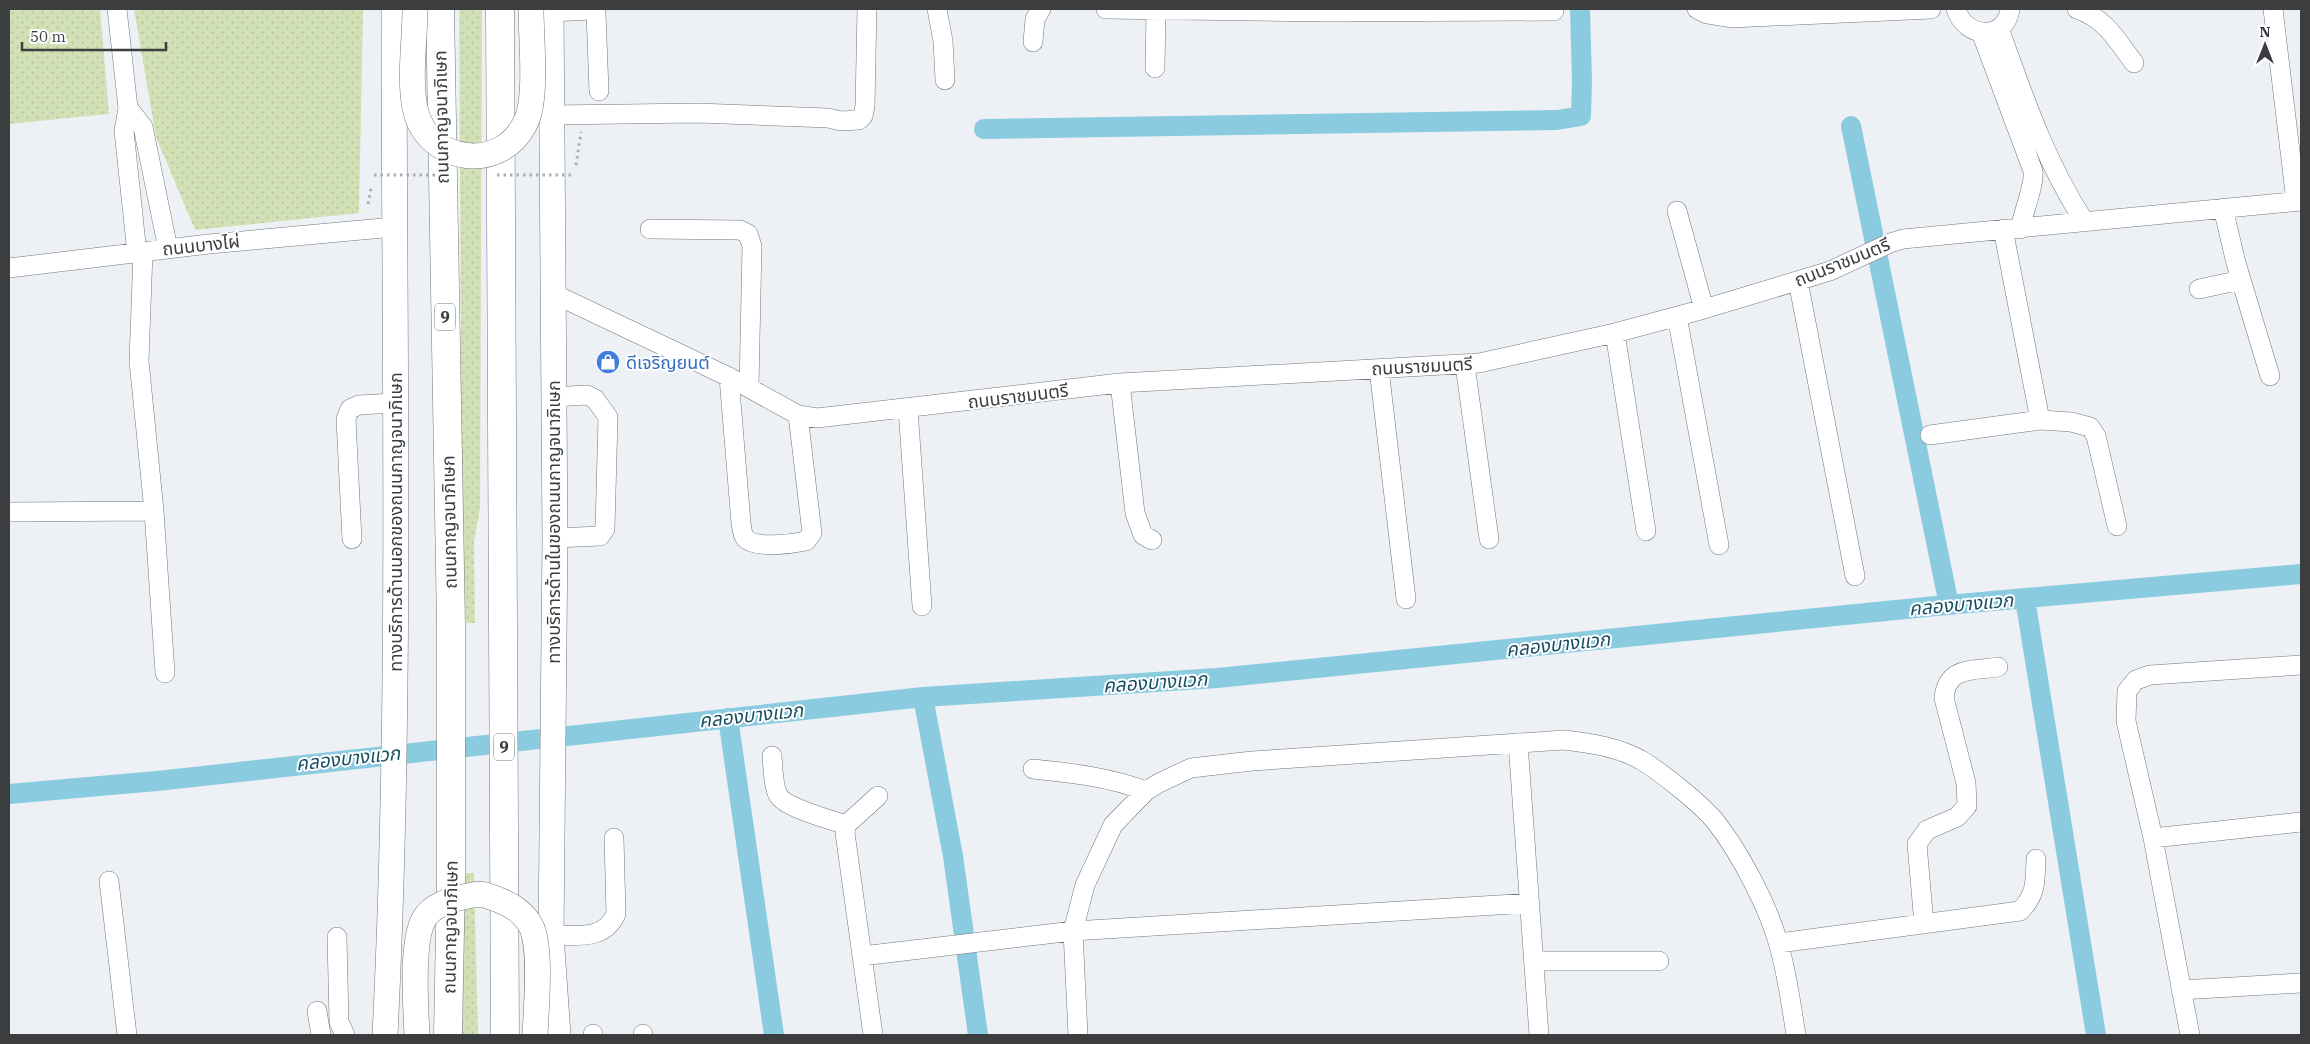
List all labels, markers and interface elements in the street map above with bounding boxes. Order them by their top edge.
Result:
scale bar [22,20,166,52]
north arrow [2240,20,2290,70]
text: N [2259,23,2271,41]
text: 50 m [30,27,66,46]
street label: ถนนกาญจนาภิเษก [428,50,454,184]
street label: ถนนบางไผ่ [161,229,241,261]
street label: ถนนราชมนตรี [1791,232,1893,292]
road number: 9 [435,304,455,330]
shop icon: ดีเจริญยนต์ [595,349,621,375]
place label: ดีเจริญยนต์ [626,351,710,374]
street label: ถนนราชมนตรี [1371,352,1473,380]
street label: ทางบริการด้านนอกของถนนกาญจนาภิเษก [384,372,407,672]
street label: ถนนราชมนตรี [966,378,1070,414]
street label: ทางบริการด้านในของถนนกาญจนาภิเษก [542,380,565,664]
street label: ถนนกาญจนาภิเษก [436,455,462,589]
water label: คลองบางแวก [1908,587,2015,621]
water label: คลองบางแวก [1505,627,1612,661]
water label: คลองบางแวก [1102,666,1208,698]
water label: คลองบางแวก [698,698,805,732]
road number: 9 [494,734,514,760]
water label: คลองบางแวก [295,741,402,775]
street label: ถนนกาญจนาภิเษก [437,860,463,994]

